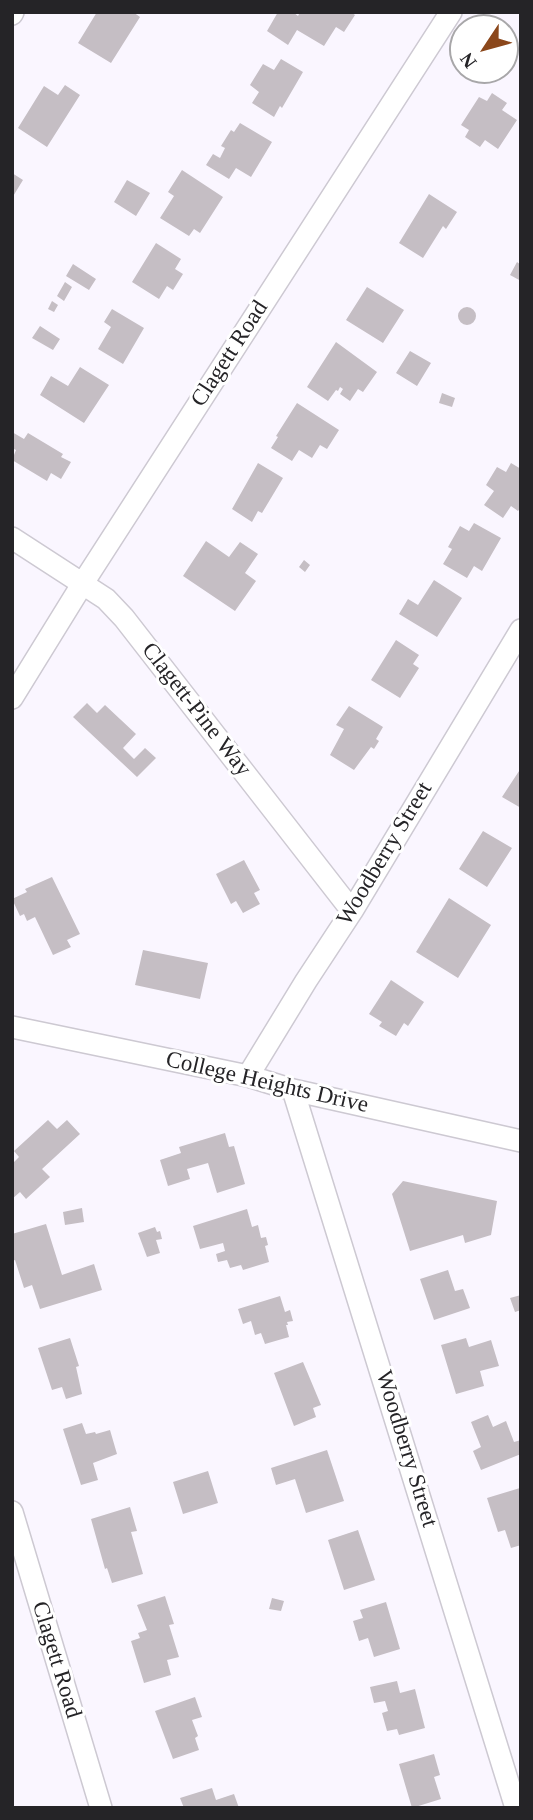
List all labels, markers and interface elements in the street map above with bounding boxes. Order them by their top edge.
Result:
north arrow [449,14,519,84]
text: N [456,49,481,72]
street label: Clagett Road [186,296,274,412]
street label: Clagett-Pine Way [135,638,257,782]
street label: Woodberry Street [331,777,439,931]
street label: College Heights Drive [163,1046,371,1120]
street label: Woodberry Street [369,1367,443,1531]
street label: Clagett Road [25,1598,87,1722]

